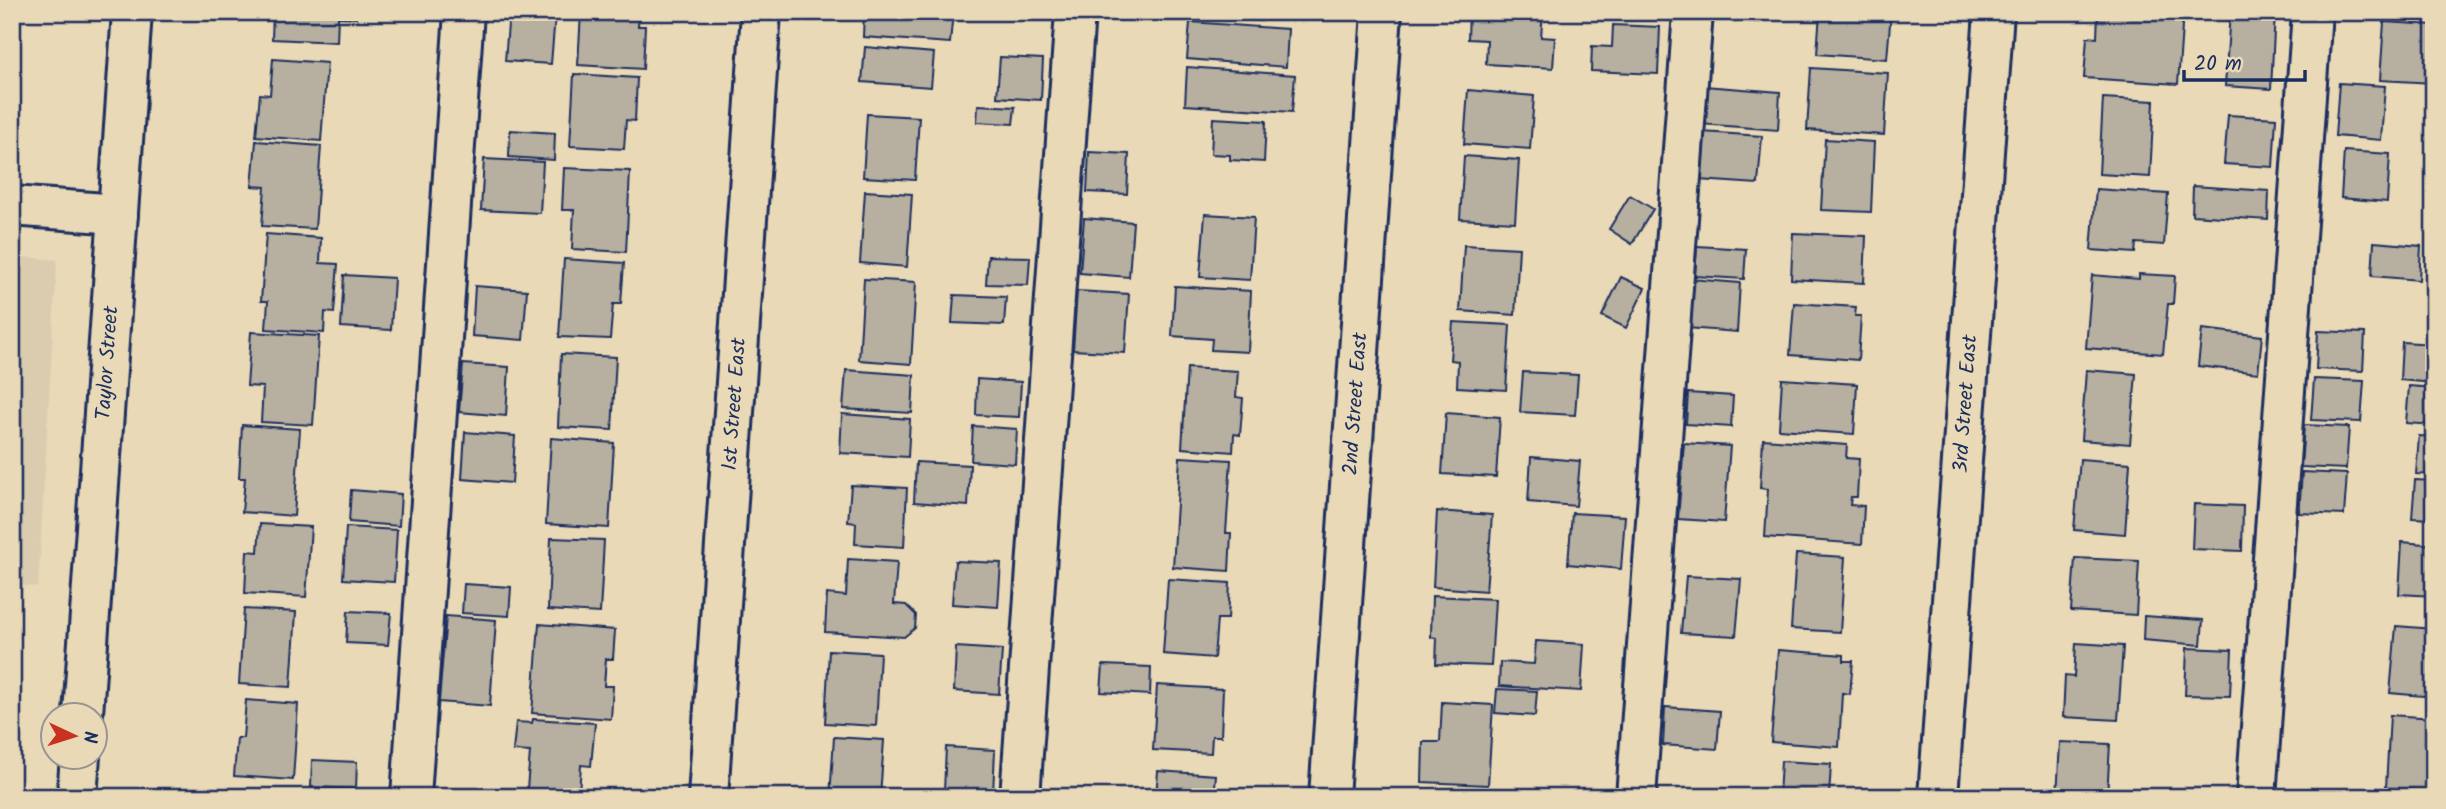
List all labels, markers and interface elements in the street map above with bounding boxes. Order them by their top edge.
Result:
scale bar [2184,38,2304,82]
text: 20 m [2194,48,2242,81]
street label: Taylor Street [88,304,129,421]
street label: 2nd Street East [1335,331,1378,477]
street label: 3rd Street East [1945,333,1987,474]
street label: 1st Street East [714,336,756,471]
north arrow [38,700,108,770]
text: N [74,730,104,744]

